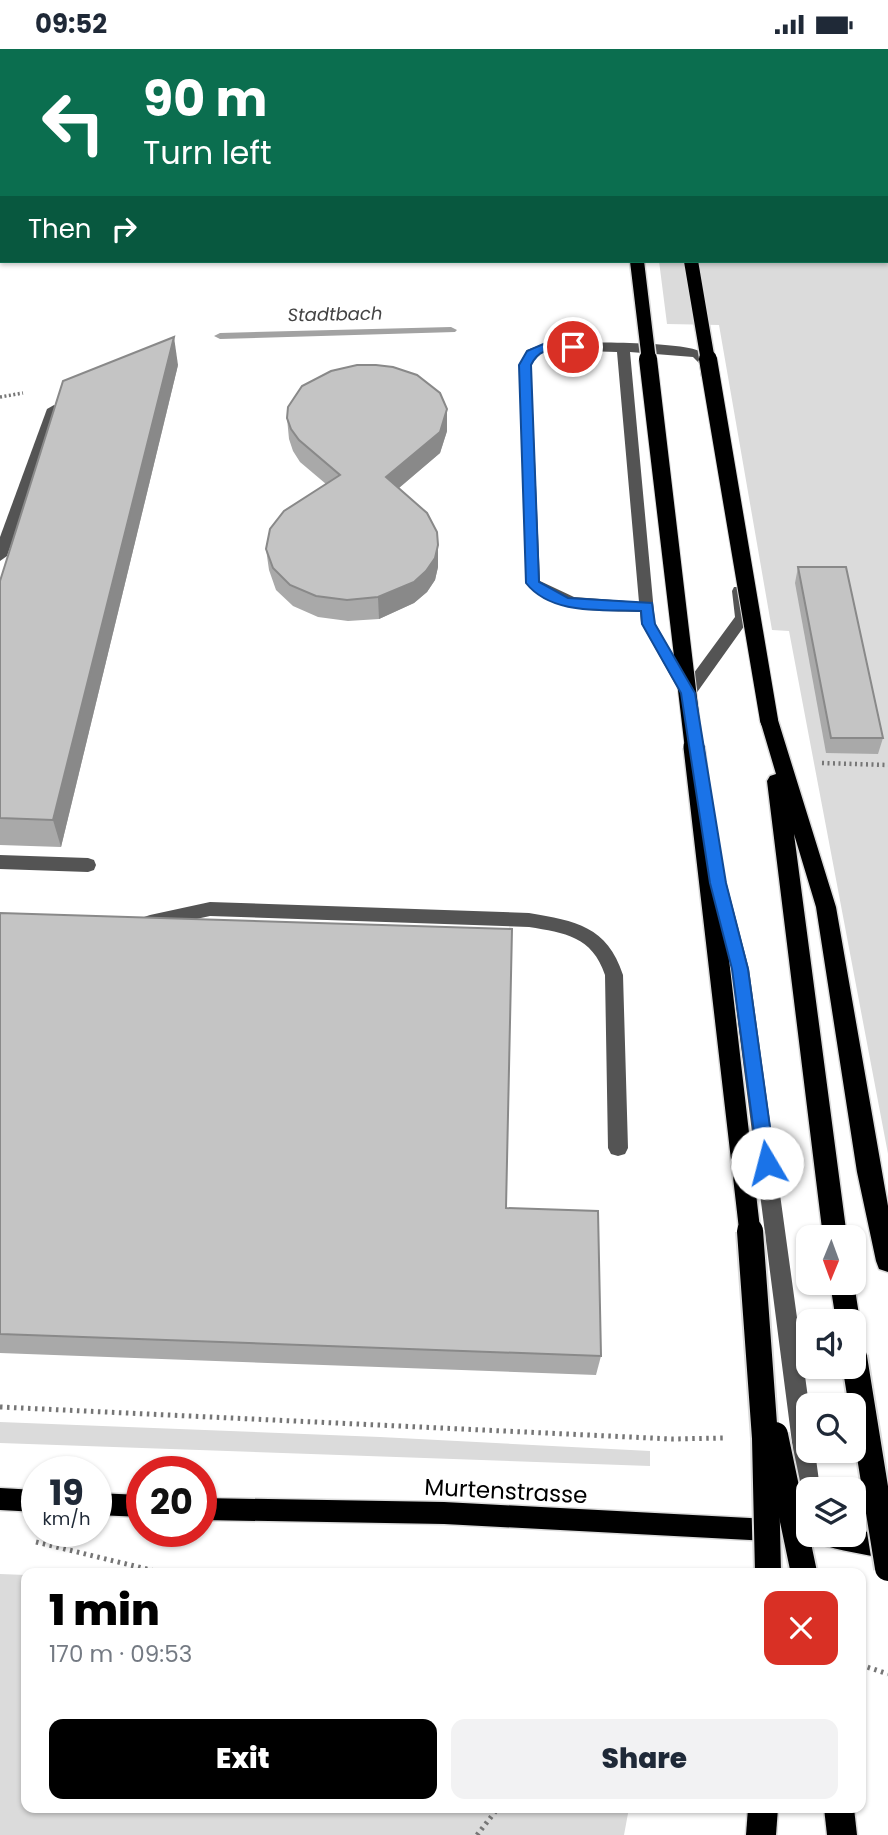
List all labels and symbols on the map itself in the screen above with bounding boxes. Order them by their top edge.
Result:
water label: Stadtbach [287,301,383,327]
pin [543,317,603,377]
position arrow [730,1126,804,1200]
north arrow [796,1225,866,1295]
speed limit sign: 20 [126,1456,217,1547]
street label: Murtenstrasse [424,1471,588,1511]

